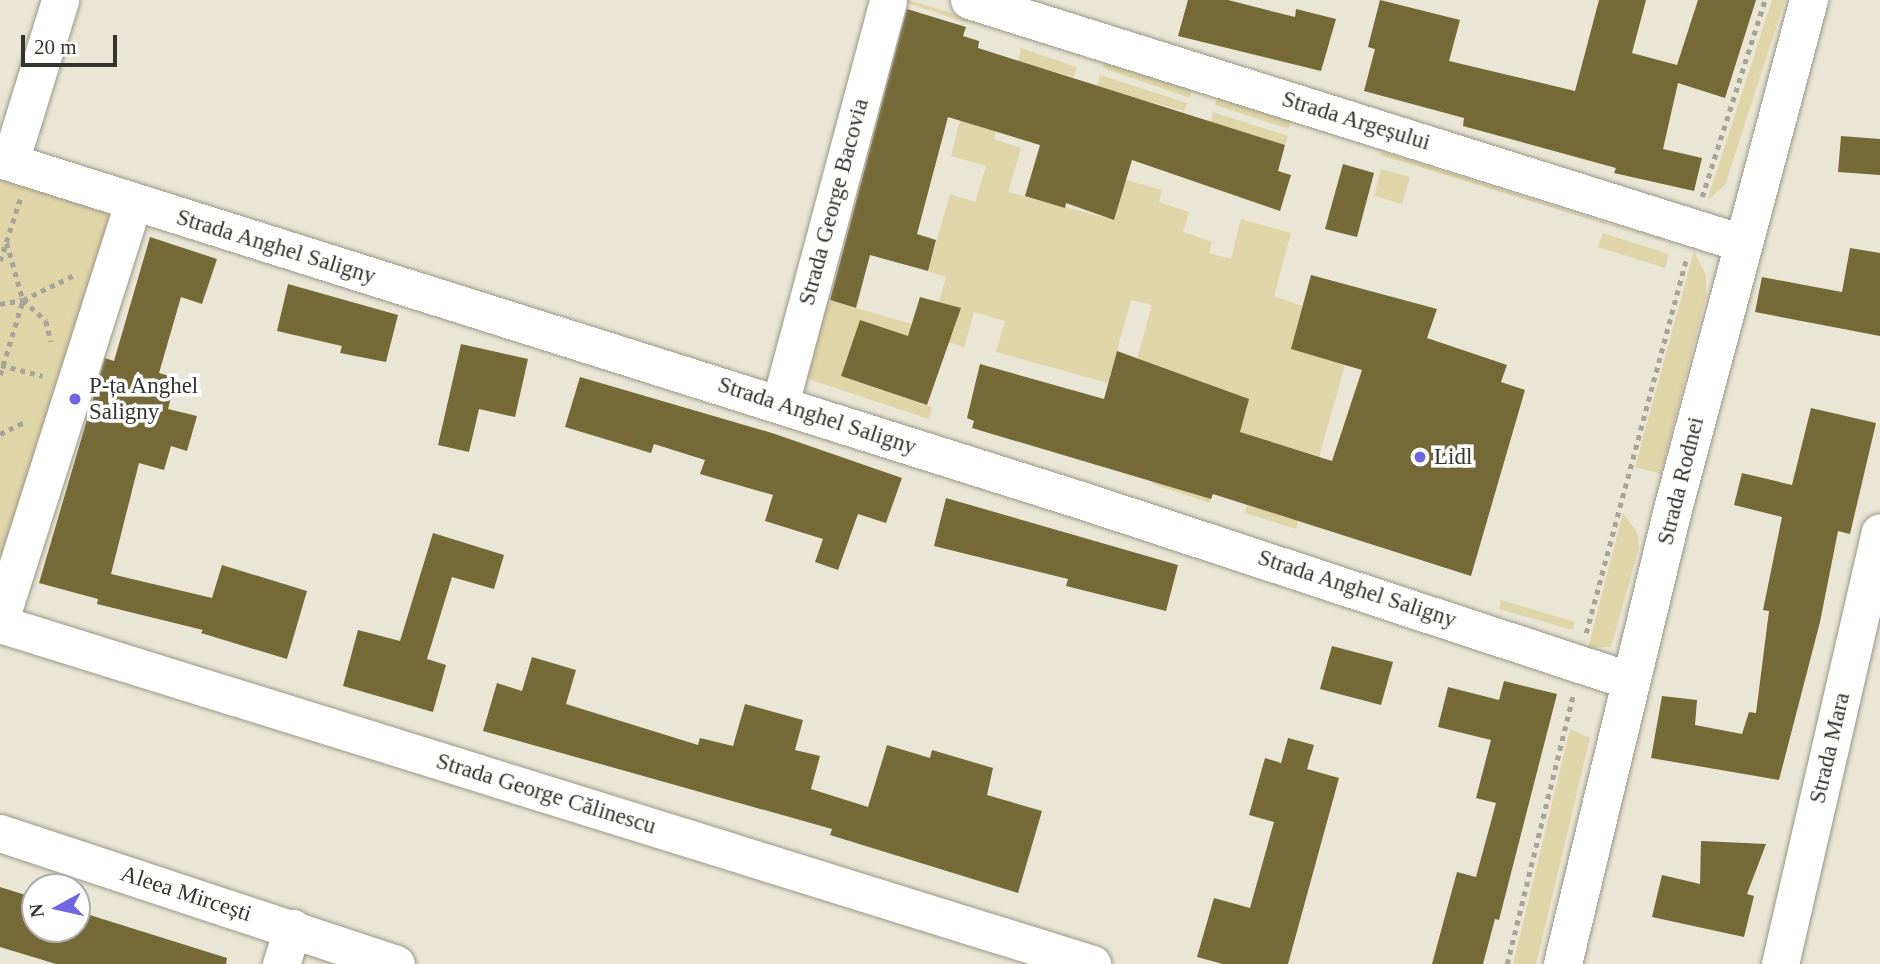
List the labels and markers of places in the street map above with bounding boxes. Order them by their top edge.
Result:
place label: P-ța Anghel Saligny [89,372,200,426]
marker: P-ța Anghel Saligny [67,391,83,407]
place label: Lidl [1434,443,1472,471]
marker: Lidl [1412,449,1428,465]

